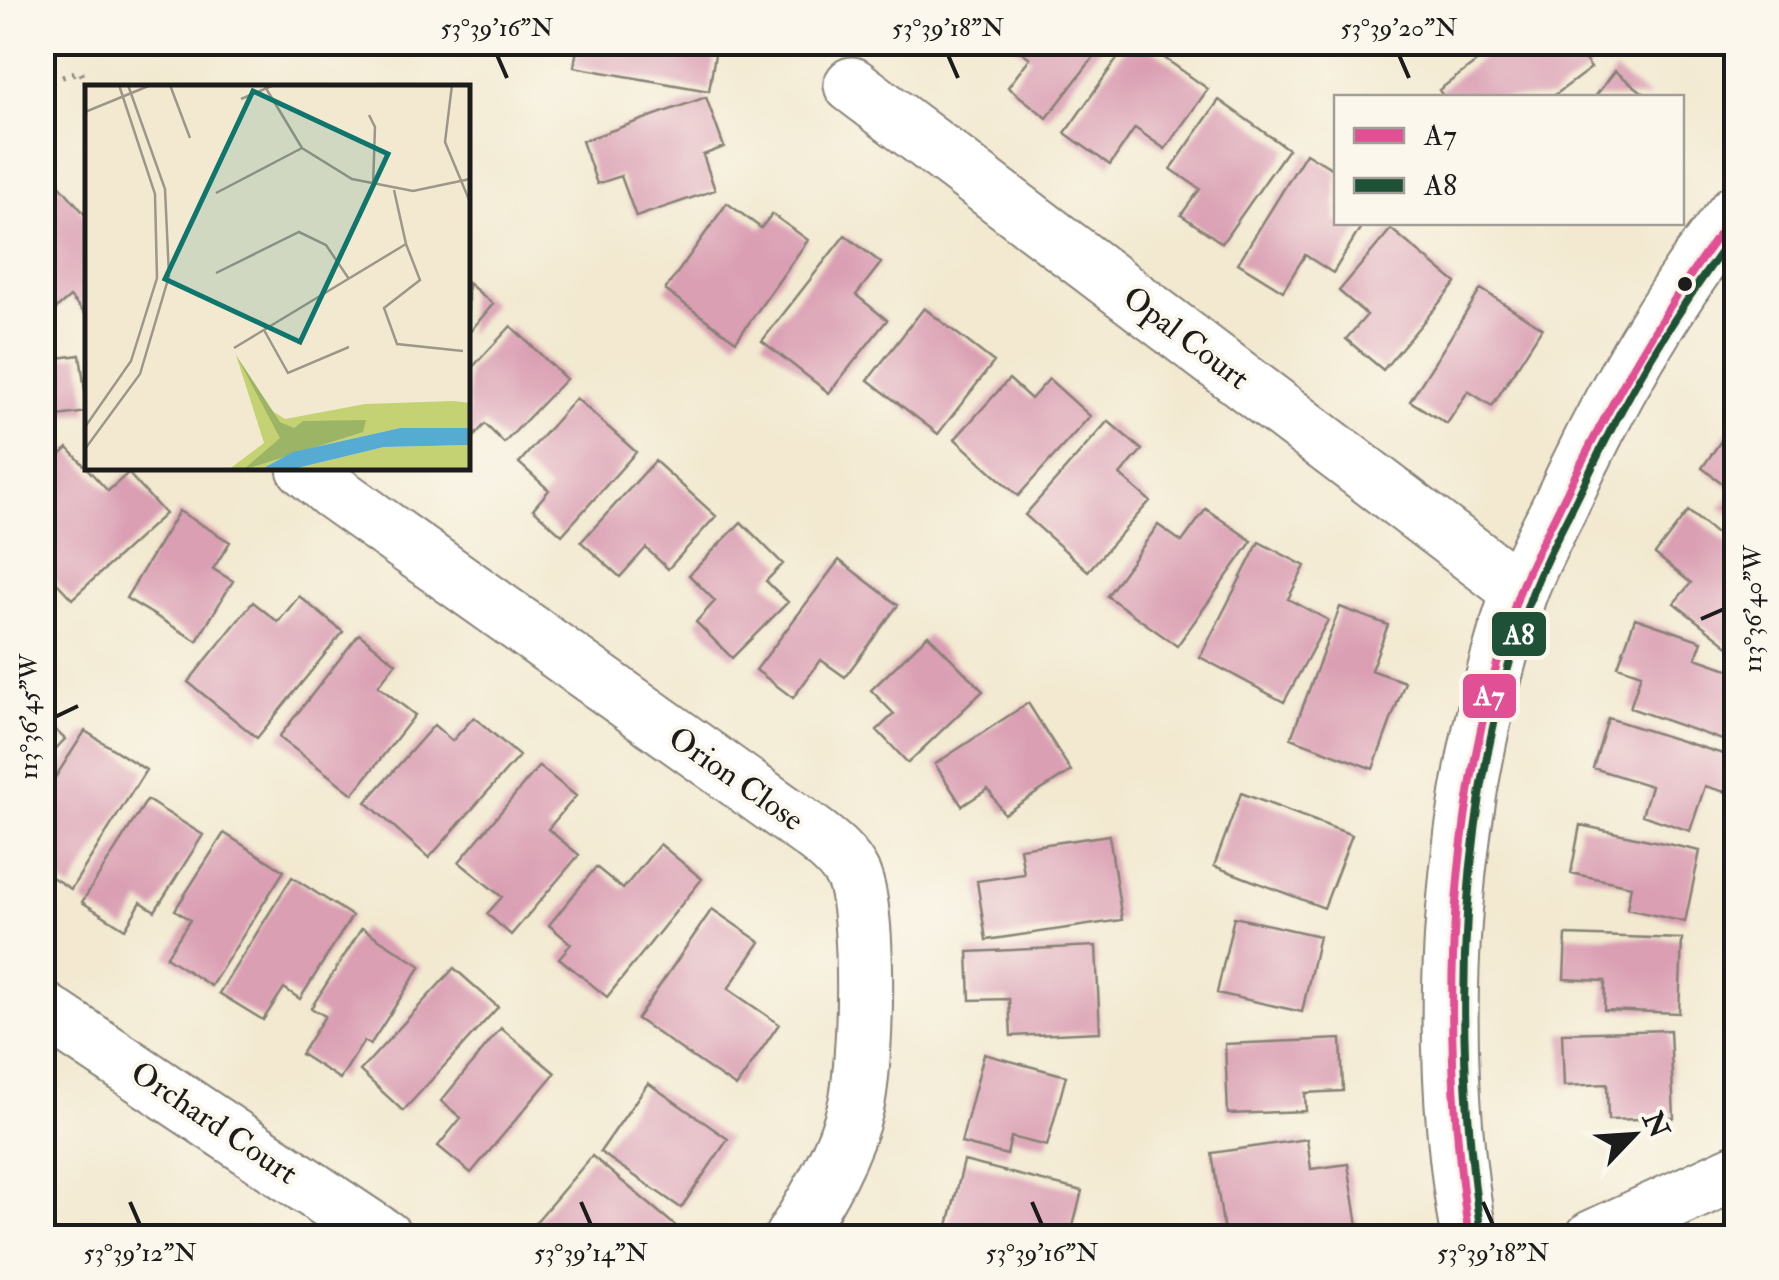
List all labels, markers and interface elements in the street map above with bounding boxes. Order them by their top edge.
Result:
text: 53°39'16"N [441,13,554,44]
text: 53°39'18"N [892,13,1005,44]
text: 53°39'20"N [1340,13,1458,44]
inset map [85,85,470,470]
legend [1334,95,1684,225]
text: A7 [1423,117,1457,154]
text: A8 [1423,167,1457,204]
unlabelled marker [1675,274,1695,294]
street label: Opal Court [1115,277,1257,399]
text: 113°36'40"W [1738,544,1769,673]
line badge: A8 [1490,610,1548,658]
text: A8 [1503,618,1534,653]
text: 113°36'45"W [14,653,45,780]
line badge: A7 [1461,672,1518,720]
text: A7 [1473,679,1504,714]
street label: Orion Close [661,718,811,840]
street label: Orchard Court [123,1053,305,1193]
north arrow [1584,1085,1684,1185]
text: N [1634,1105,1677,1145]
text: 53°39'12"N [83,1238,197,1269]
text: 53°39'14"N [534,1238,649,1269]
text: 53°39'16"N [986,1238,1099,1269]
text: 53°39'18"N [1437,1238,1550,1269]

